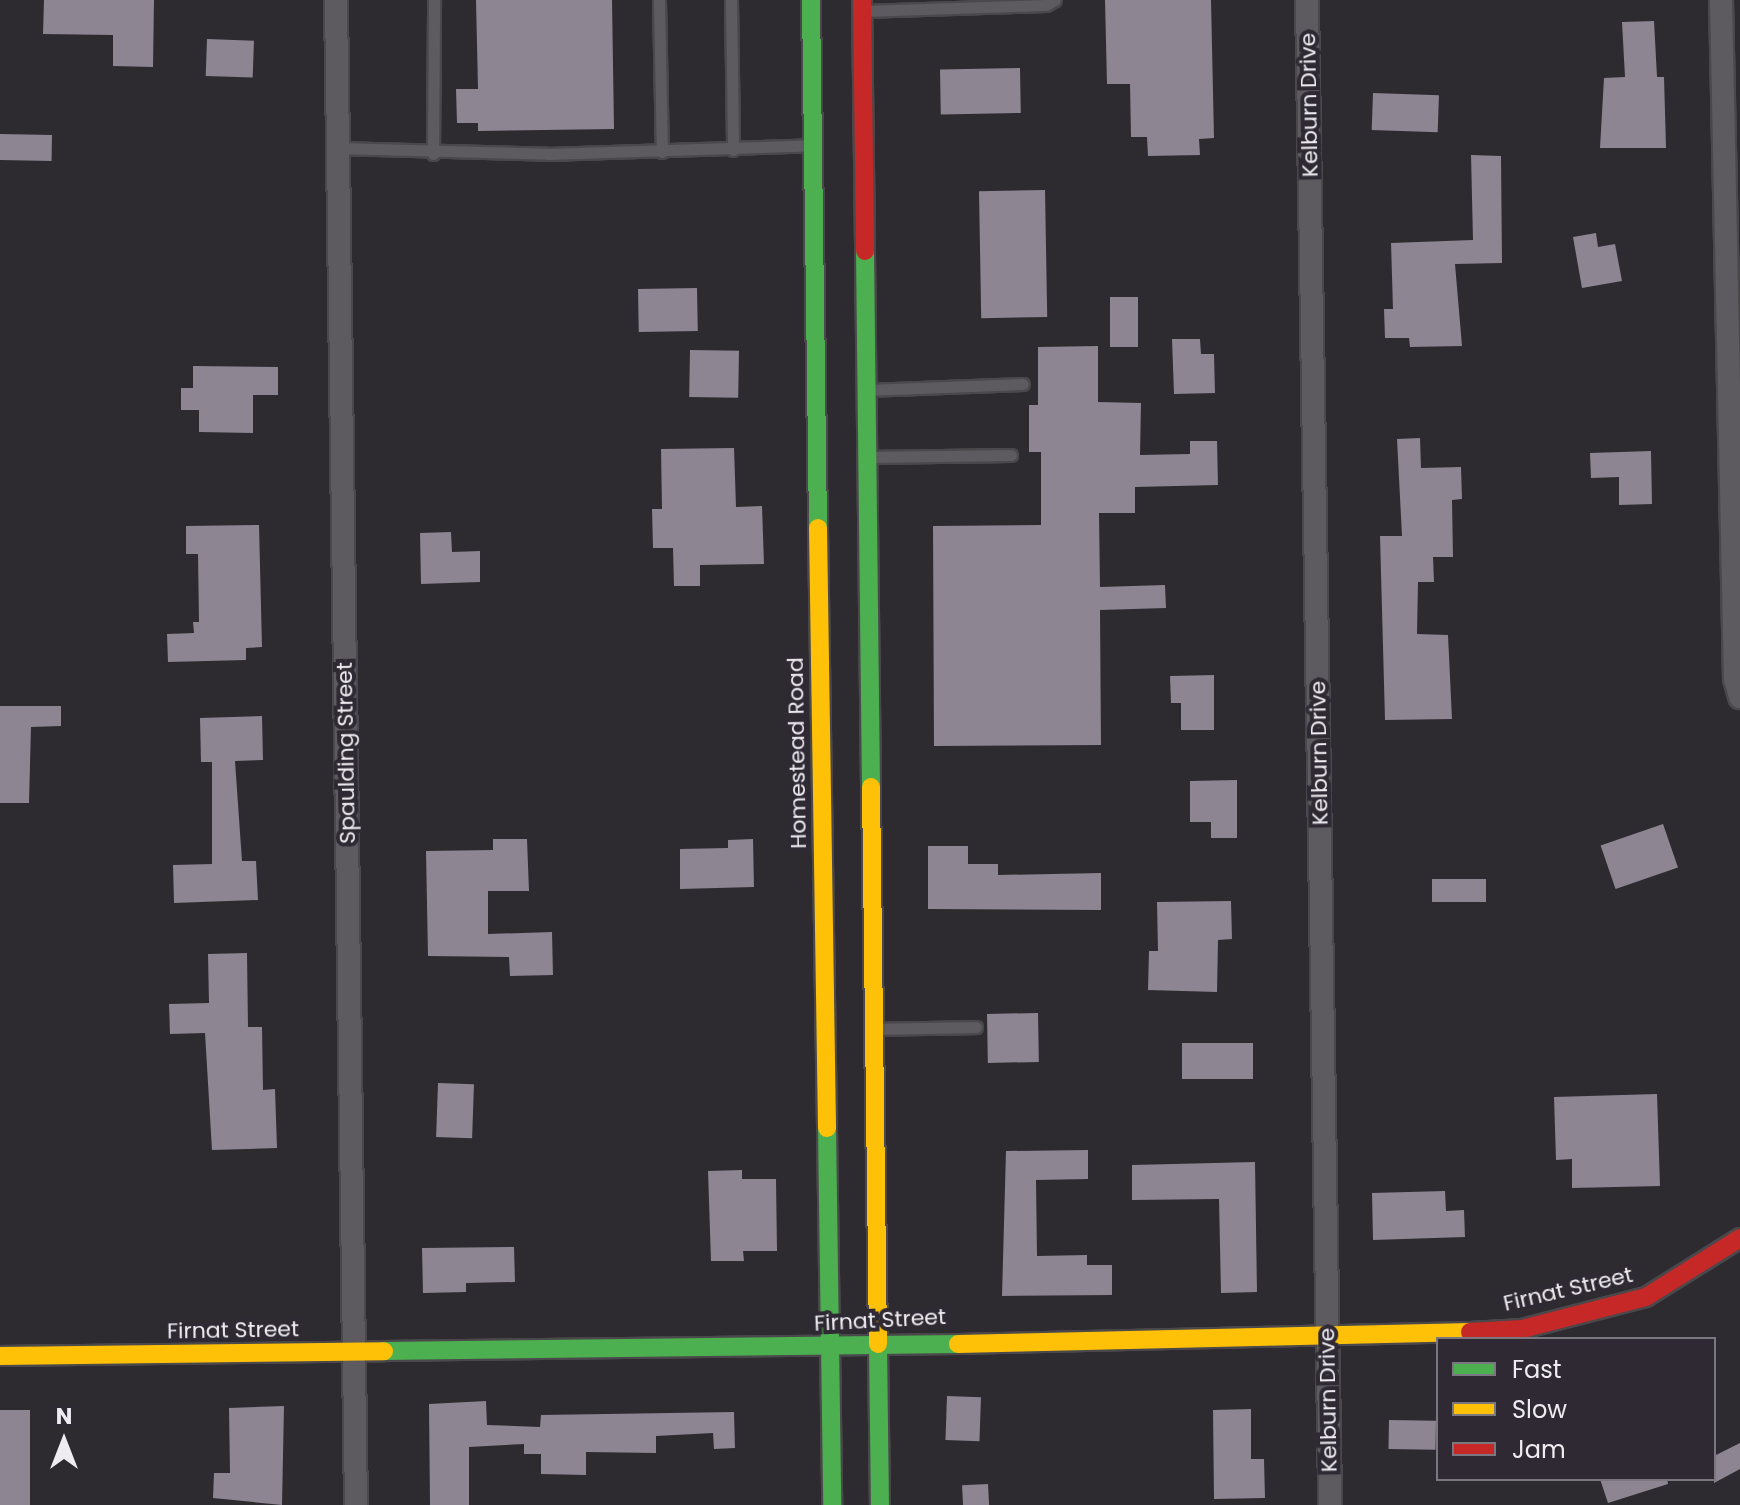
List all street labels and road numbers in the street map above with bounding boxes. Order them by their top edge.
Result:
street label: Kelburn Drive [1295,33,1323,177]
street label: Homestead Road [782,657,812,849]
street label: Spaulding Street [331,662,361,844]
street label: Kelburn Drive [1305,681,1333,825]
street label: Firnat Street [1501,1261,1635,1317]
street label: Firnat Street [813,1303,947,1337]
street label: Firnat Street [167,1316,299,1344]
street label: Kelburn Drive [1314,1328,1342,1472]

